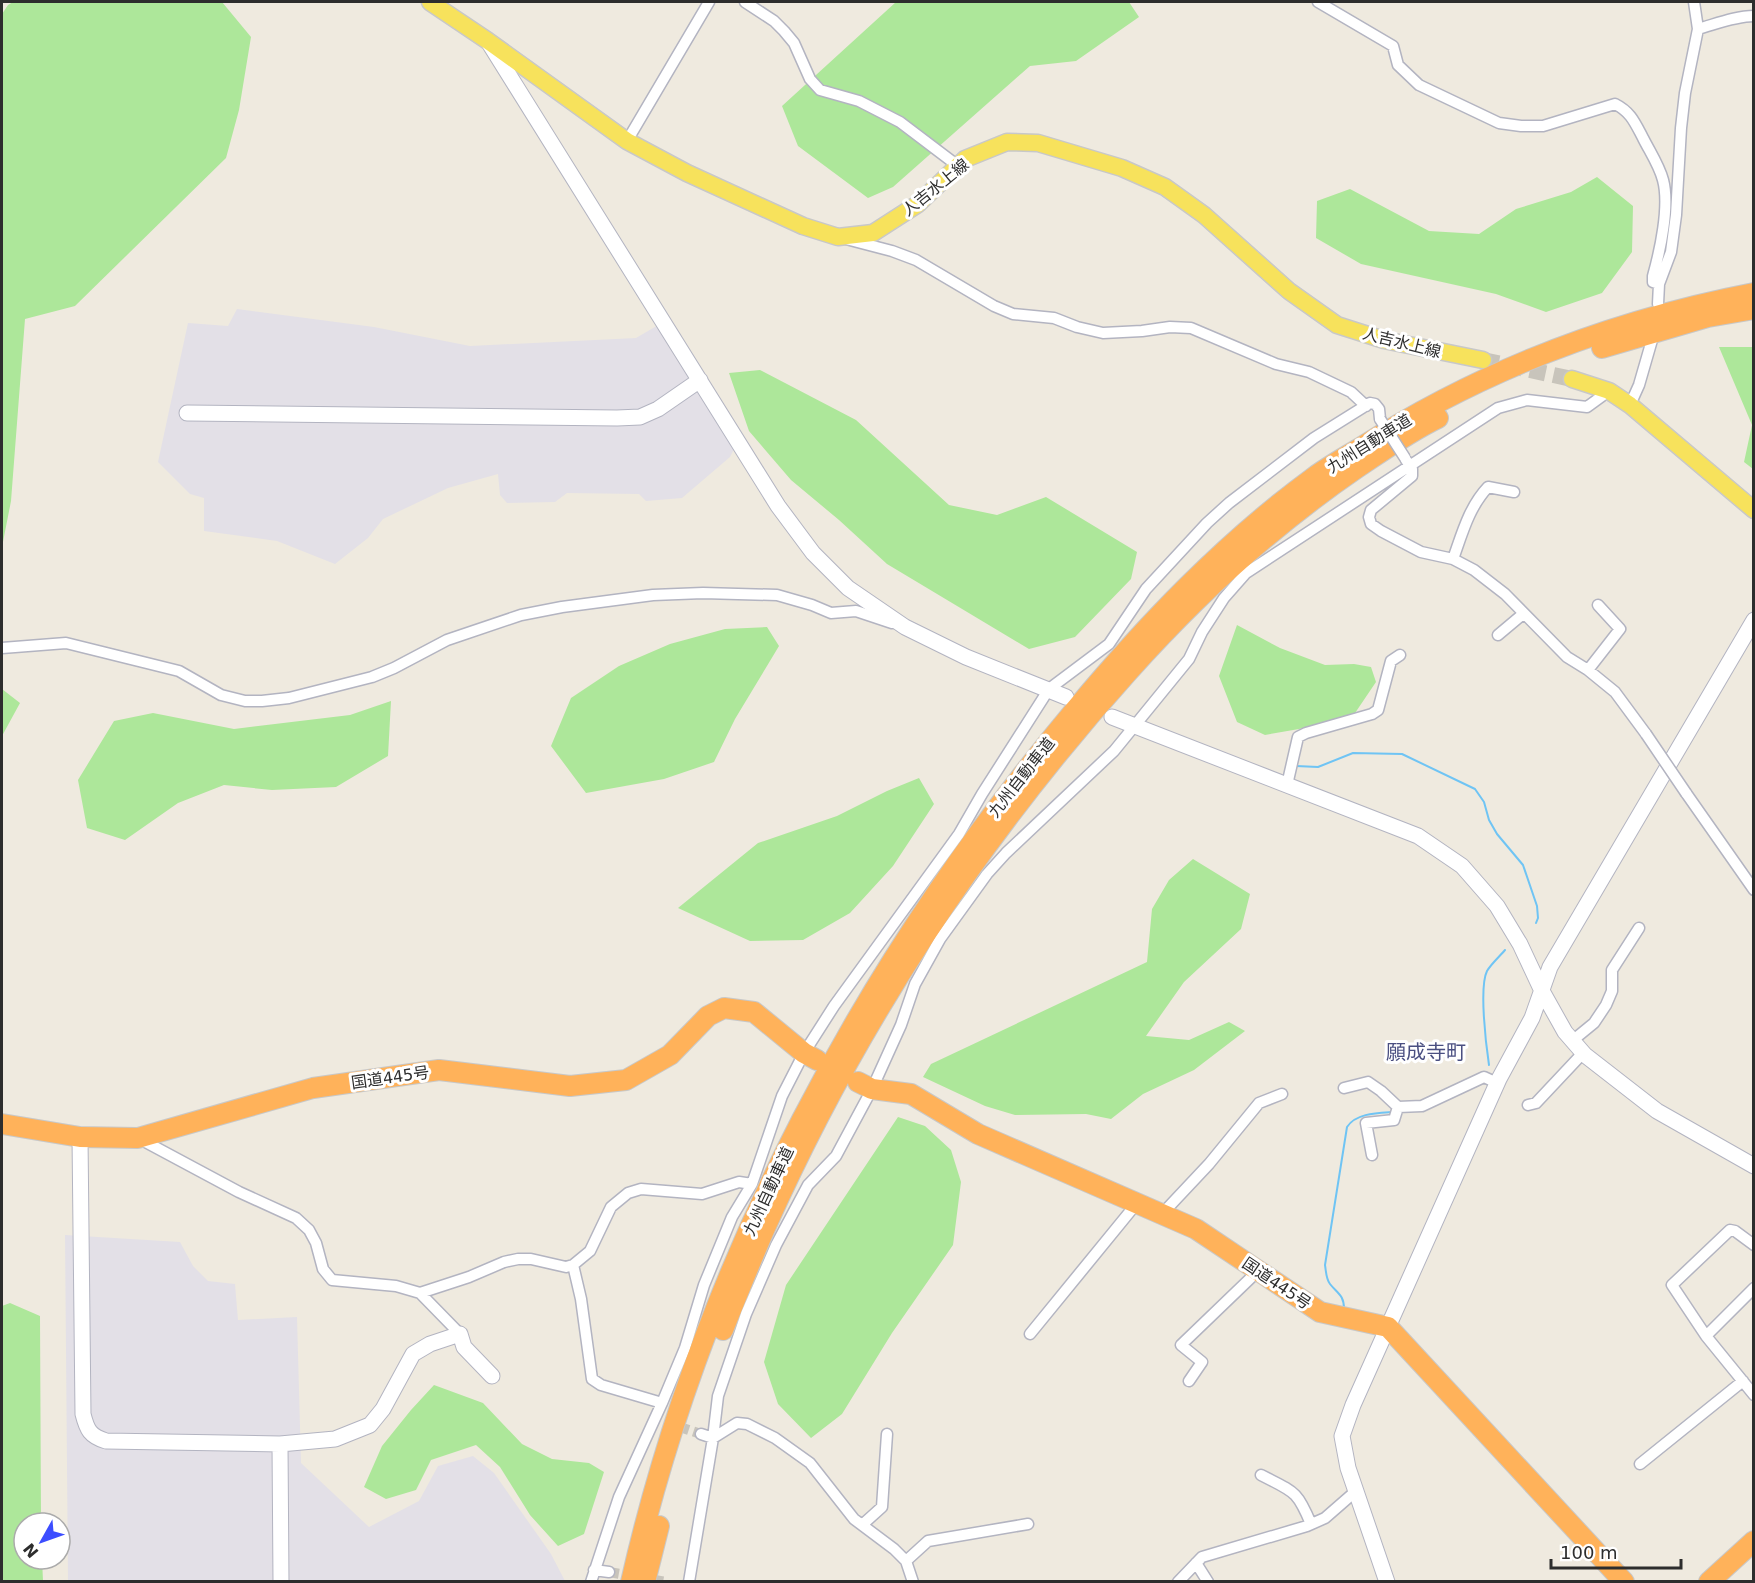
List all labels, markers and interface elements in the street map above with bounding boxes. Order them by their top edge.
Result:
street label: 人吉水上線 [898,155,972,220]
street label: 人吉水上線 [1361,324,1443,361]
street label: 九州自動車道 [1324,410,1415,477]
street label: 九州自動車道 [984,734,1058,821]
district label: 願成寺町 [1386,1040,1466,1064]
street label: 国道445号 [350,1063,430,1092]
street label: 九州自動車道 [740,1144,797,1239]
street label: 国道445号 [1239,1254,1315,1313]
north arrow [12,1511,72,1571]
scale bar [1551,1532,1682,1570]
text: N [19,1539,42,1562]
text: 100 m [1560,1542,1618,1563]

